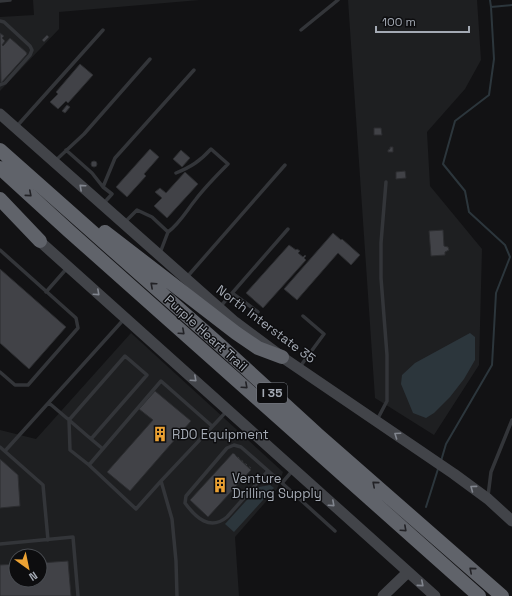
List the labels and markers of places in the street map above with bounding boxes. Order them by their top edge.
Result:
building icon: RDO Equipment [151,425,169,443]
place label: RDO Equipment [172,426,269,443]
place label: Venture Drilling Supply [232,470,322,502]
building icon: Venture Drilling Supply [211,476,229,494]

